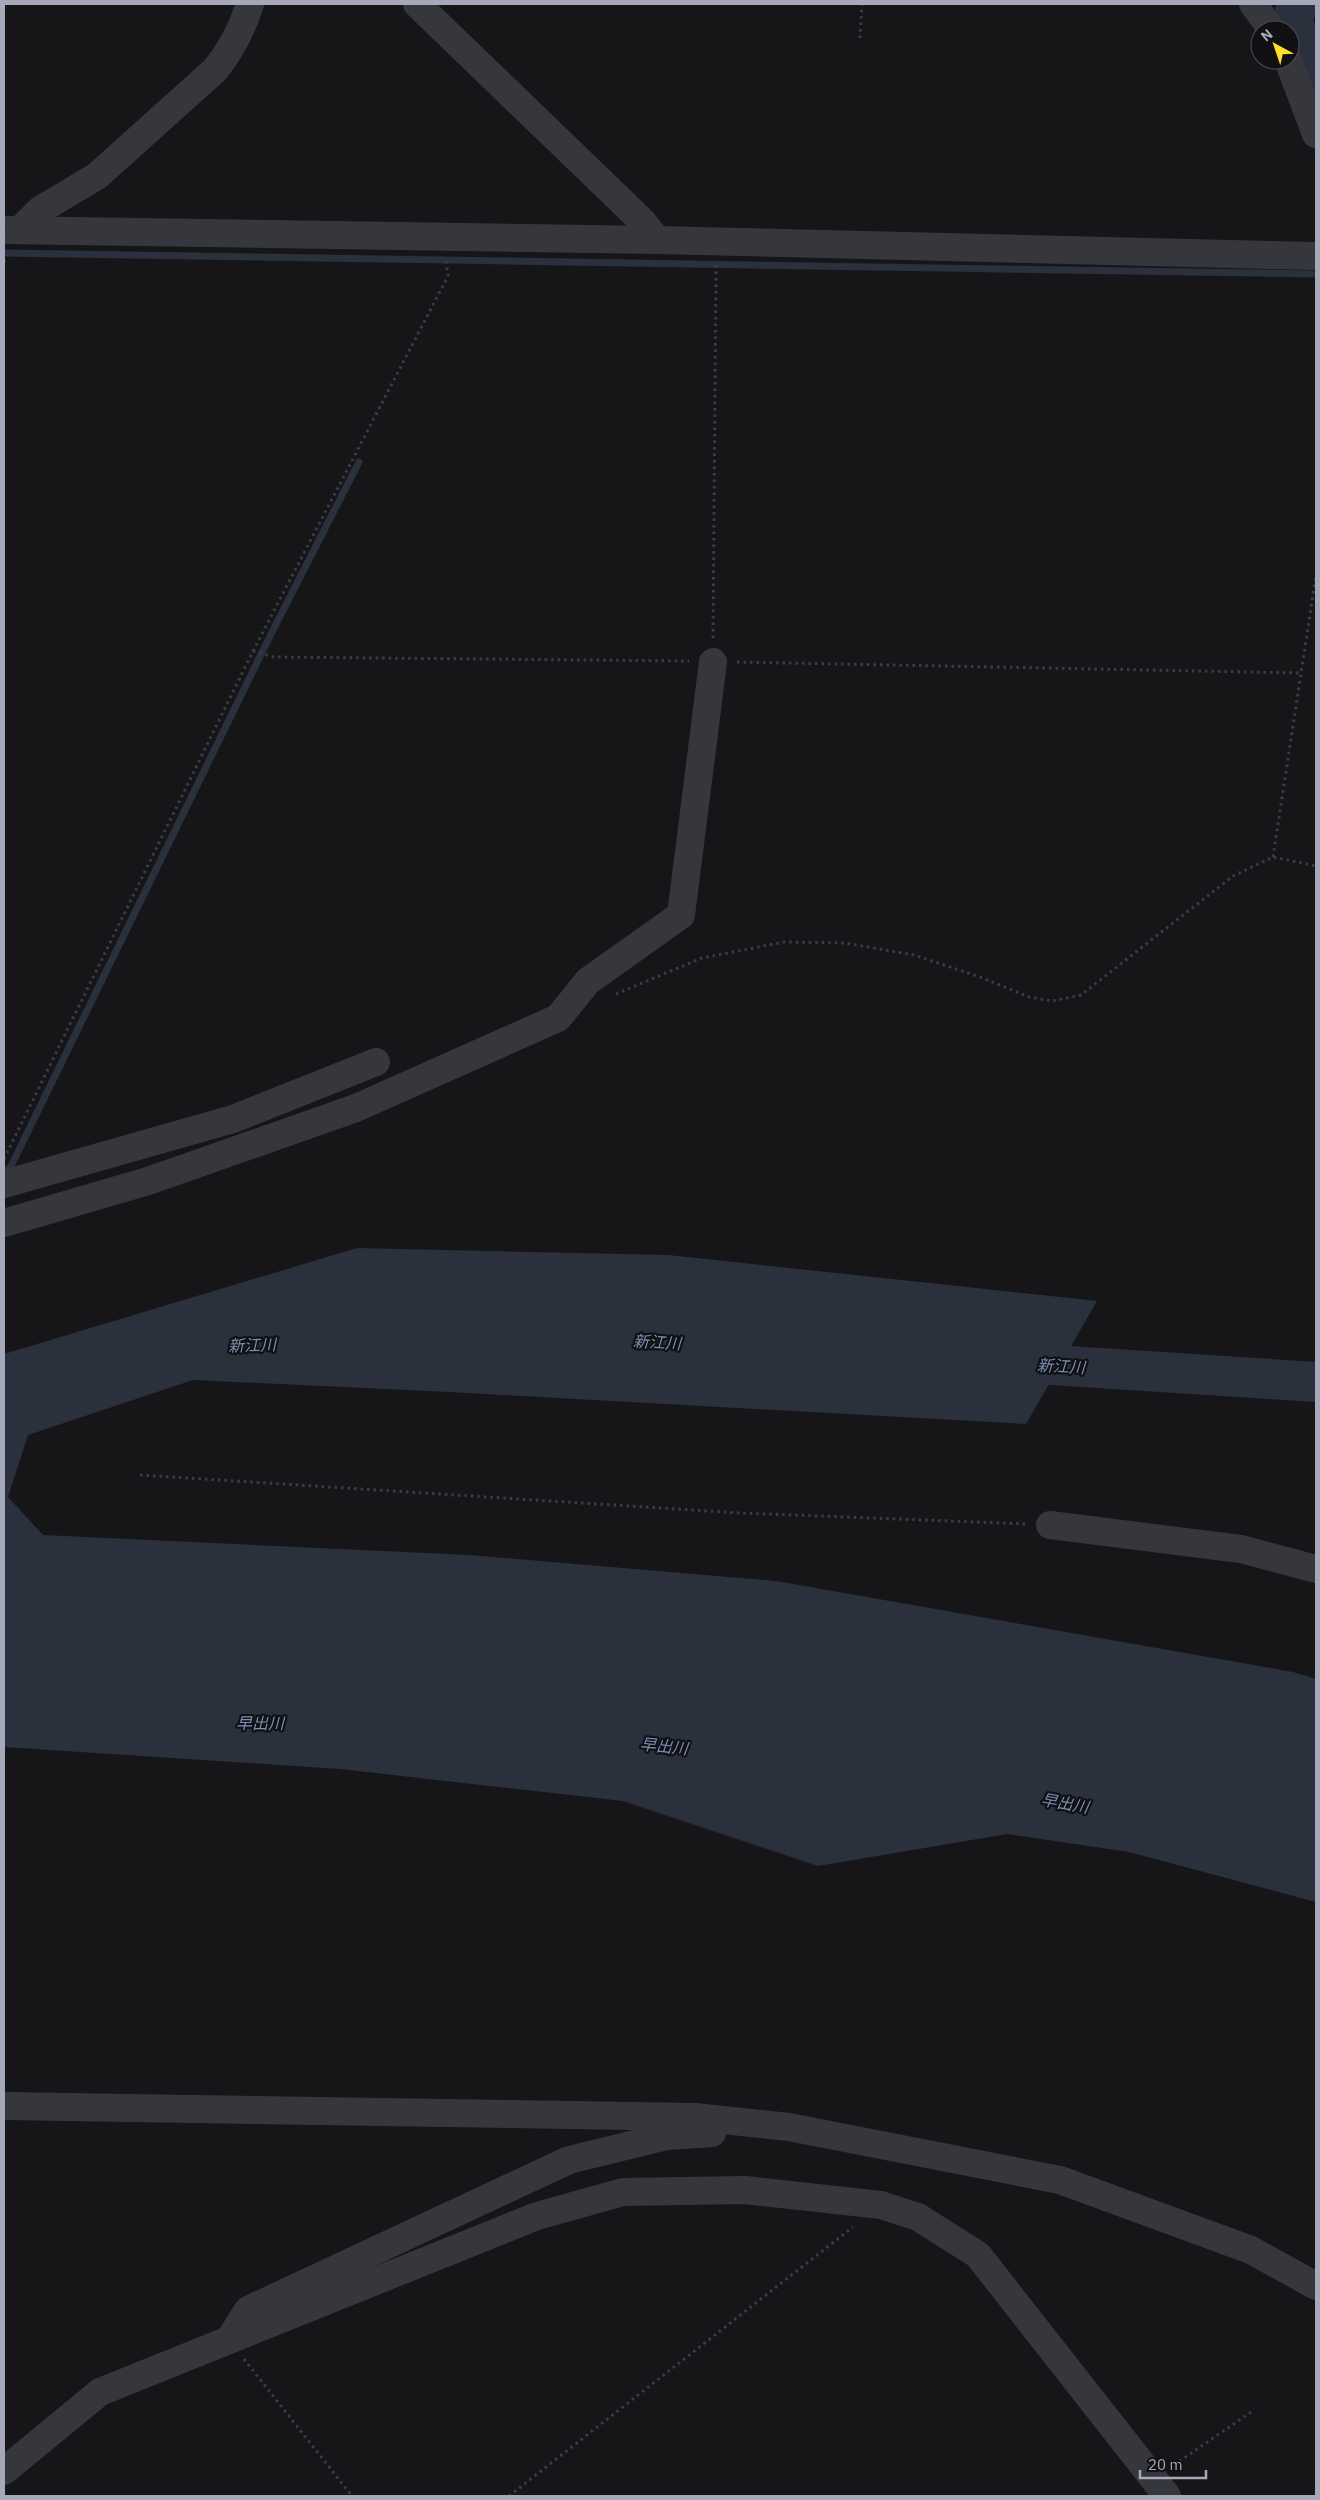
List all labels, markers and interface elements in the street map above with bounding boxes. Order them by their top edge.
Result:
north arrow [1250,20,1300,70]
text: N [1257,25,1276,45]
water label: 新江川 [633,1331,683,1353]
water label: 新江川 [228,1334,278,1356]
water label: 新江川 [1037,1355,1087,1377]
water label: 早出川 [236,1713,286,1733]
water label: 早出川 [639,1734,691,1759]
water label: 早出川 [1040,1789,1092,1817]
scale bar [1140,2448,1206,2480]
text: 20 m [1148,2455,1183,2474]

